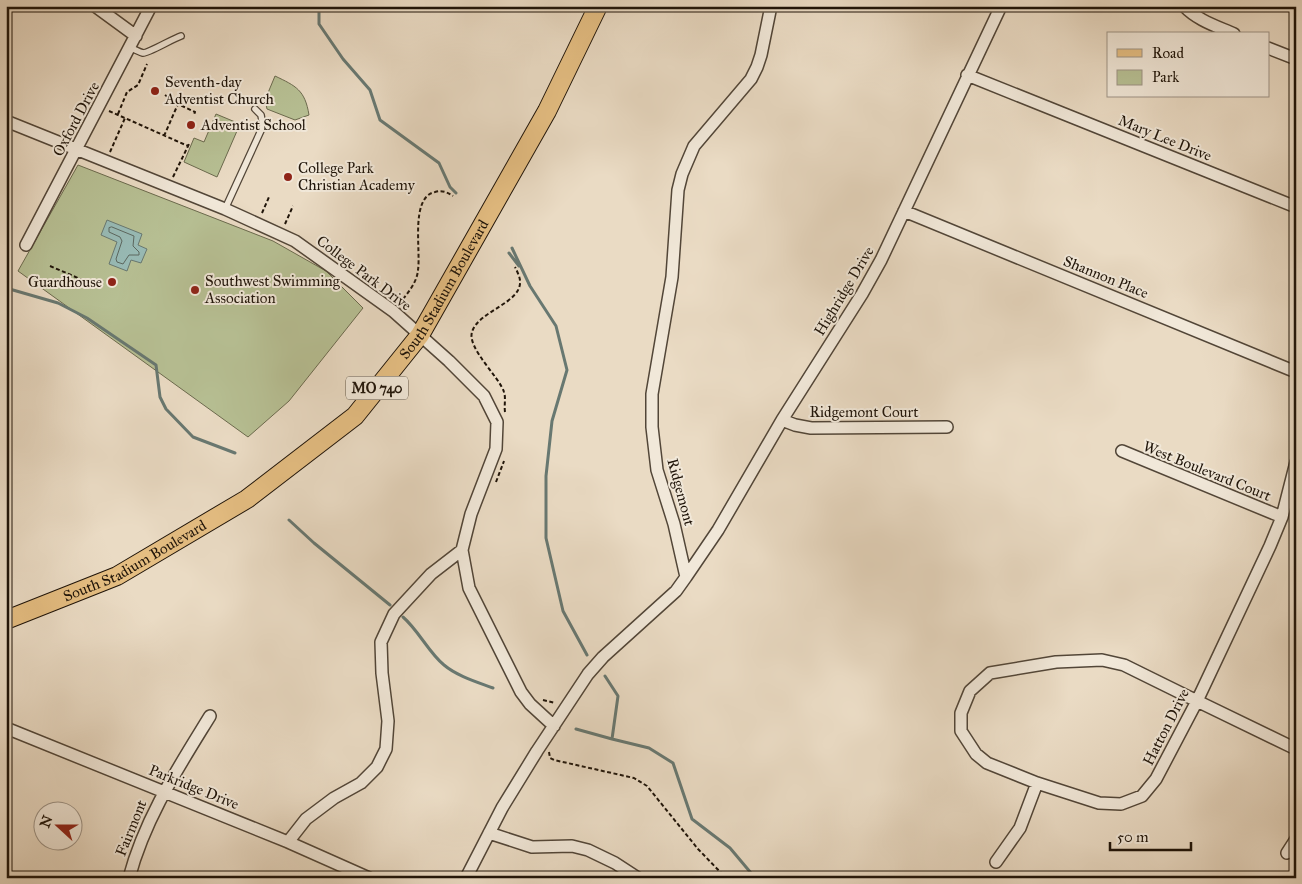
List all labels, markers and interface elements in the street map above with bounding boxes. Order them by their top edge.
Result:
legend [1107,32,1270,98]
text: Road [1152,44,1184,62]
text: Park [1152,68,1179,86]
place label: Seventh-day Adventist Church [164,73,275,108]
street label: Oxford Drive [49,79,103,159]
marker: Seventh-day Adventist Church [149,85,161,97]
street label: Mary Lee Drive [1116,111,1214,165]
place label: Adventist School [200,116,307,134]
marker: Adventist School [185,119,197,131]
place label: College Park Christian Academy [298,159,416,194]
marker: College Park Christian Academy [282,171,294,183]
street label: South Stadium Boulevard [395,216,493,363]
street label: College Park Drive [313,232,415,314]
street label: Highridge Drive [810,243,878,339]
street label: Shannon Place [1061,252,1151,302]
place label: Southwest Swimming Association [204,272,341,307]
place label: Guardhouse [28,273,102,291]
marker: Guardhouse [106,276,118,288]
marker: Southwest Swimming Association [189,284,201,296]
road number: MO 740 [346,376,408,399]
street label: Ridgemont Court [809,403,919,421]
street label: West Boulevard Court [1140,437,1274,505]
street label: Ridgemont [663,456,699,528]
street label: South Stadium Boulevard [61,516,210,605]
street label: Hatton Drive [1139,686,1193,768]
street label: Parkridge Drive [146,761,242,813]
street label: Fairmont [112,797,151,859]
north arrow [32,802,82,852]
text: N [36,813,56,830]
scale bar [1110,819,1191,851]
text: 50 m [1117,828,1149,846]

